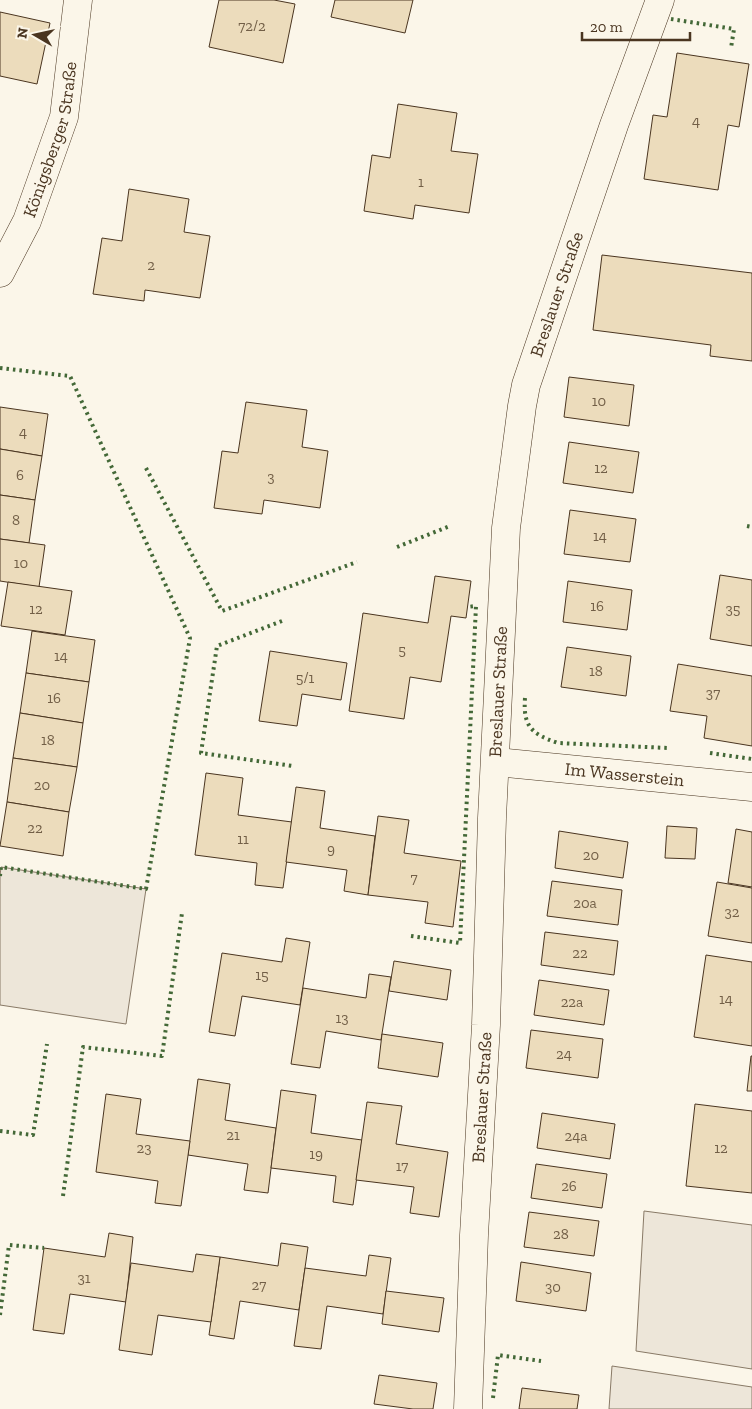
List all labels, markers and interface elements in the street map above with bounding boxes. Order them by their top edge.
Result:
north arrow [10,10,60,60]
scale bar [582,10,690,42]
house number: 72/2 [238,17,266,35]
text: 20 m [590,18,623,36]
text: N [13,26,32,40]
street label: Königsberger Straße [18,60,82,220]
house number: 4 [692,112,700,130]
house number: 1 [418,173,424,191]
street label: Breslauer Straße [525,229,588,360]
house number: 2 [147,256,155,274]
house number: 10 [592,392,606,410]
house number: 4 [19,423,27,441]
house number: 12 [594,459,608,477]
house number: 6 [16,466,24,484]
house number: 3 [267,468,275,486]
house number: 8 [12,511,20,529]
house number: 14 [593,527,607,545]
house number: 10 [14,554,28,572]
house number: 16 [590,597,604,615]
house number: 12 [29,600,43,618]
house number: 35 [725,600,741,618]
street label: Breslauer Straße [484,626,512,758]
house number: 5 [398,641,406,659]
house number: 14 [54,647,68,665]
house number: 18 [589,662,603,680]
house number: 5/1 [296,669,314,687]
house number: 37 [706,684,720,702]
house number: 16 [47,689,61,707]
house number: 18 [41,731,55,749]
street label: Im Wasserstein [564,758,686,791]
house number: 20 [34,776,50,794]
house number: 22 [27,819,43,837]
house number: 11 [237,830,249,848]
house number: 9 [327,840,335,858]
house number: 20 [583,846,599,864]
house number: 7 [410,869,418,887]
house number: 20a [573,894,597,912]
house number: 32 [724,903,740,921]
house number: 22 [572,944,588,962]
house number: 15 [255,966,269,984]
house number: 14 [719,990,733,1008]
house number: 22a [561,993,583,1011]
house number: 13 [335,1009,349,1027]
street label: Breslauer Straße [467,1031,497,1163]
house number: 24 [556,1045,572,1063]
house number: 21 [226,1126,240,1144]
house number: 24a [564,1127,588,1145]
house number: 23 [136,1139,152,1157]
house number: 12 [714,1139,728,1157]
house number: 19 [309,1145,323,1163]
house number: 17 [396,1157,408,1175]
house number: 26 [561,1177,577,1195]
house number: 28 [553,1225,569,1243]
house number: 31 [77,1269,91,1287]
house number: 27 [252,1276,266,1294]
house number: 30 [545,1278,561,1296]

